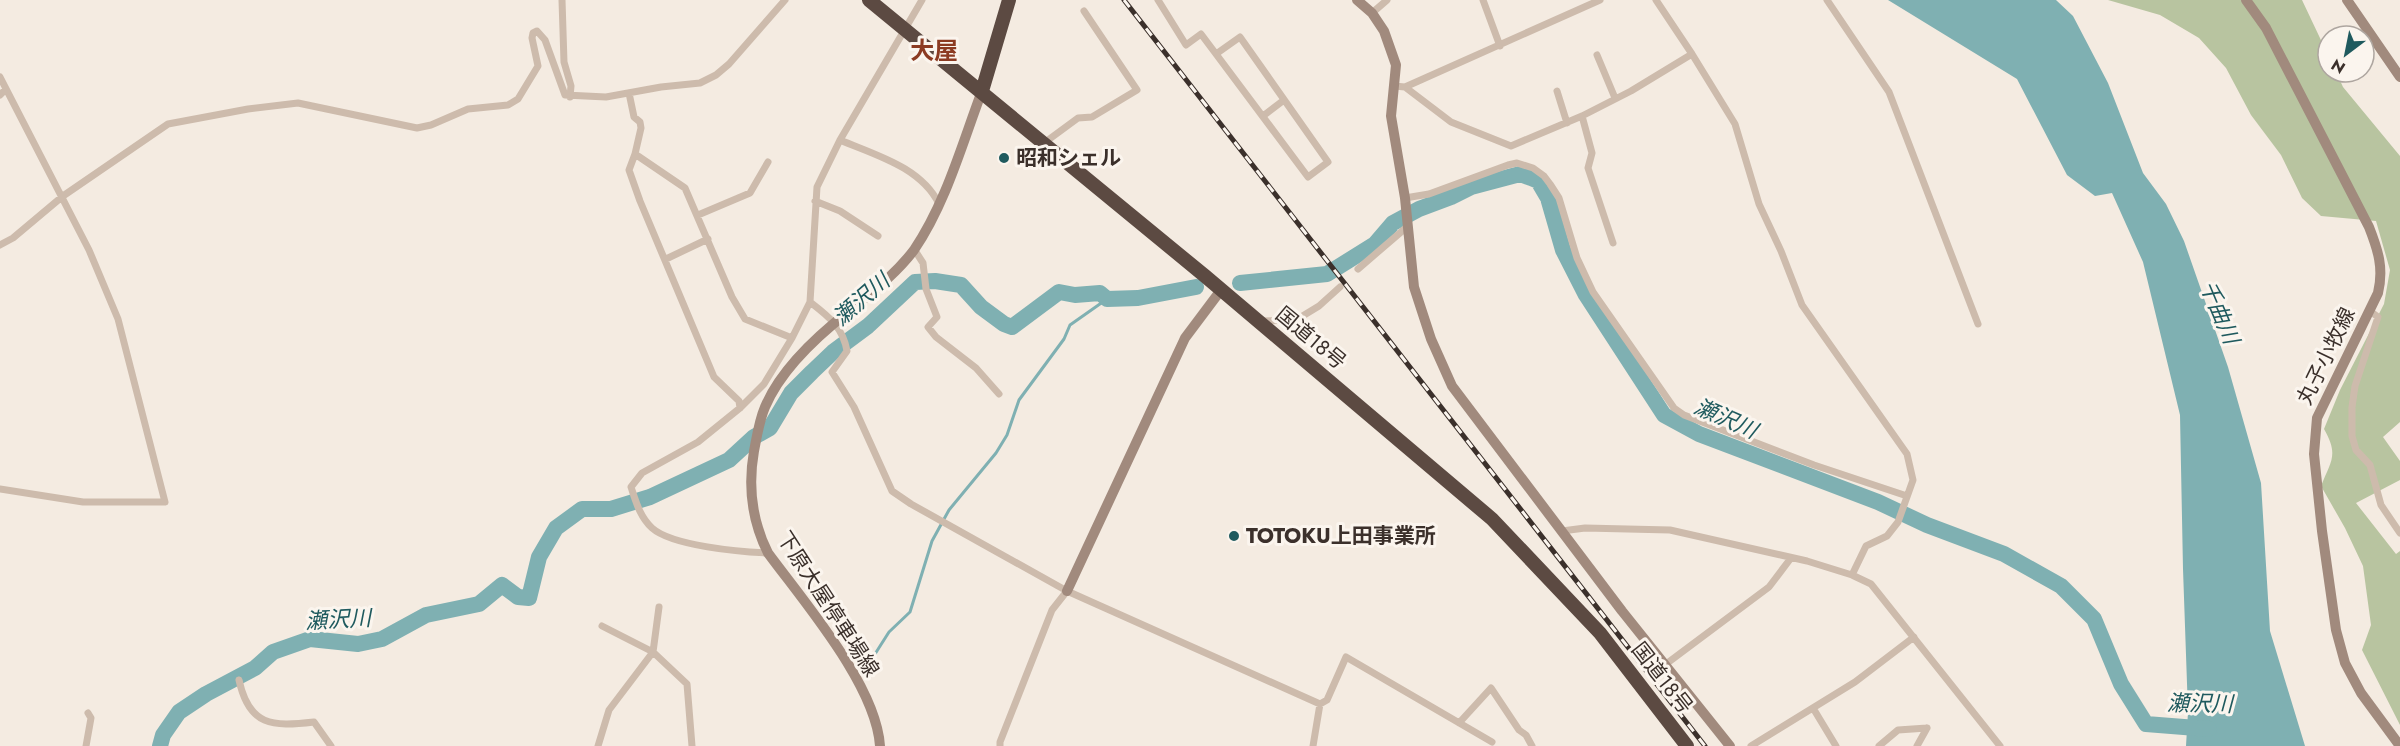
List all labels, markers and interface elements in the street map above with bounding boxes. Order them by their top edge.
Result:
north arrow [2316,24,2376,84]
district label: 大屋 [910,33,958,68]
text: N [2327,53,2350,79]
place label: 昭和シェル [1016,143,1121,173]
marker: 昭和シェル [997,151,1011,165]
water label: 瀬沢川 [826,264,898,333]
water label: 千曲川 [2192,275,2248,350]
street label: 国道18号 [1269,300,1353,376]
street label: 丸子小牧線 [2290,302,2362,410]
water label: 瀬沢川 [1689,390,1764,447]
place label: TOTOKU上田事業所 [1246,521,1436,551]
street label: 下原大屋停車場線 [770,525,886,683]
marker: TOTOKU上田事業所 [1227,529,1241,543]
water label: 瀬沢川 [304,601,374,637]
street label: 国道18号 [1624,636,1700,720]
water label: 瀬沢川 [2167,686,2235,720]

